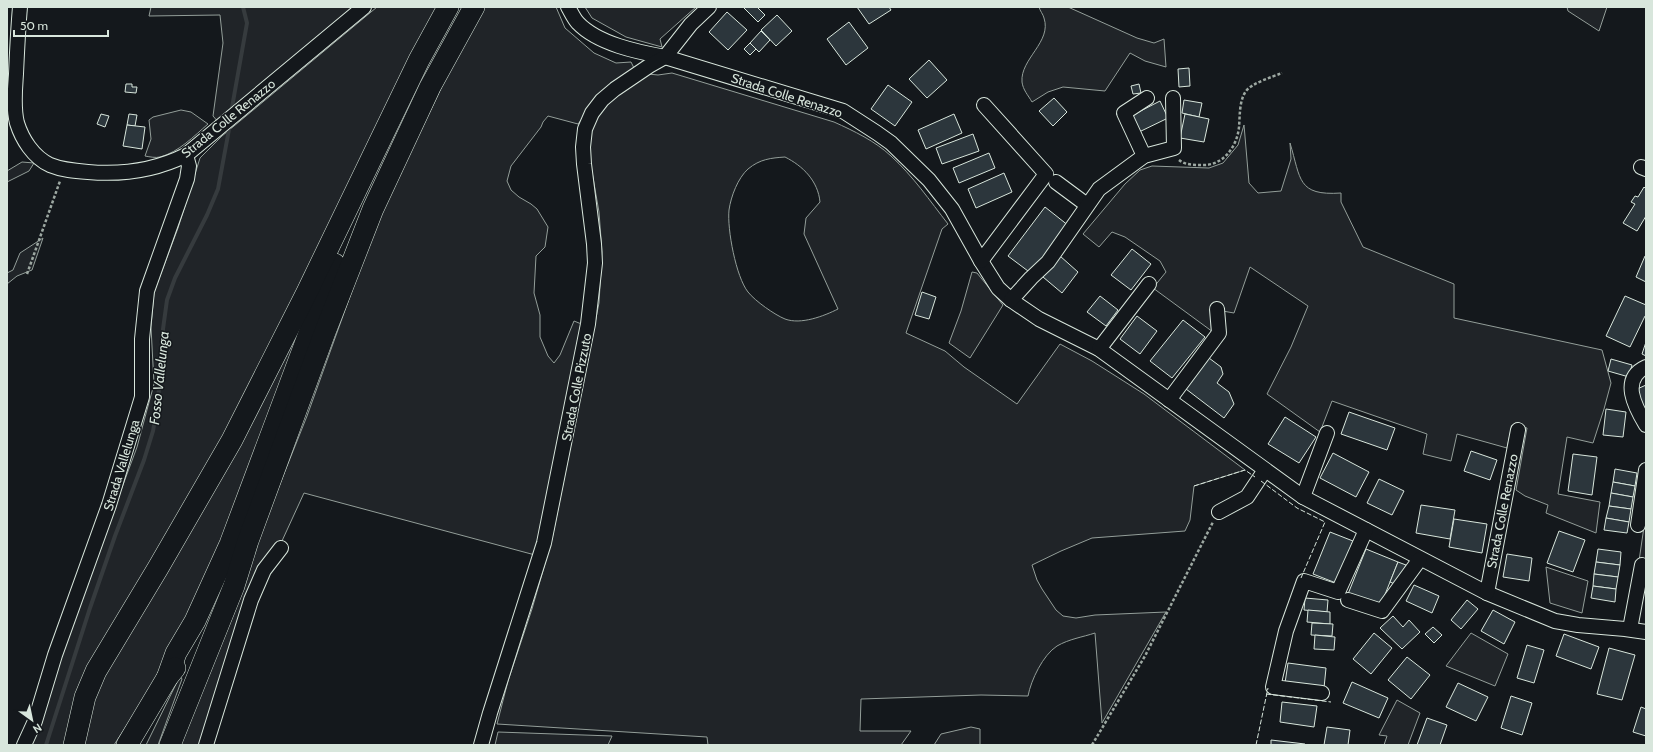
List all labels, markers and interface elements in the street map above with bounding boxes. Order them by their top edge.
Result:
scale bar [14,12,108,38]
text: 50 m [20,18,48,33]
street label: Strada Colle Renazzo [729,69,845,121]
street label: Strada Colle Renazzo [178,75,278,161]
water label: Fosso Vallelunga [145,330,173,426]
street label: Strada Colle Pizzuto [558,332,594,442]
street label: Strada Vallelunga [100,417,143,513]
street label: Strada Colle Renazzo [1483,453,1521,569]
north arrow [12,700,52,740]
text: N [30,720,45,736]

